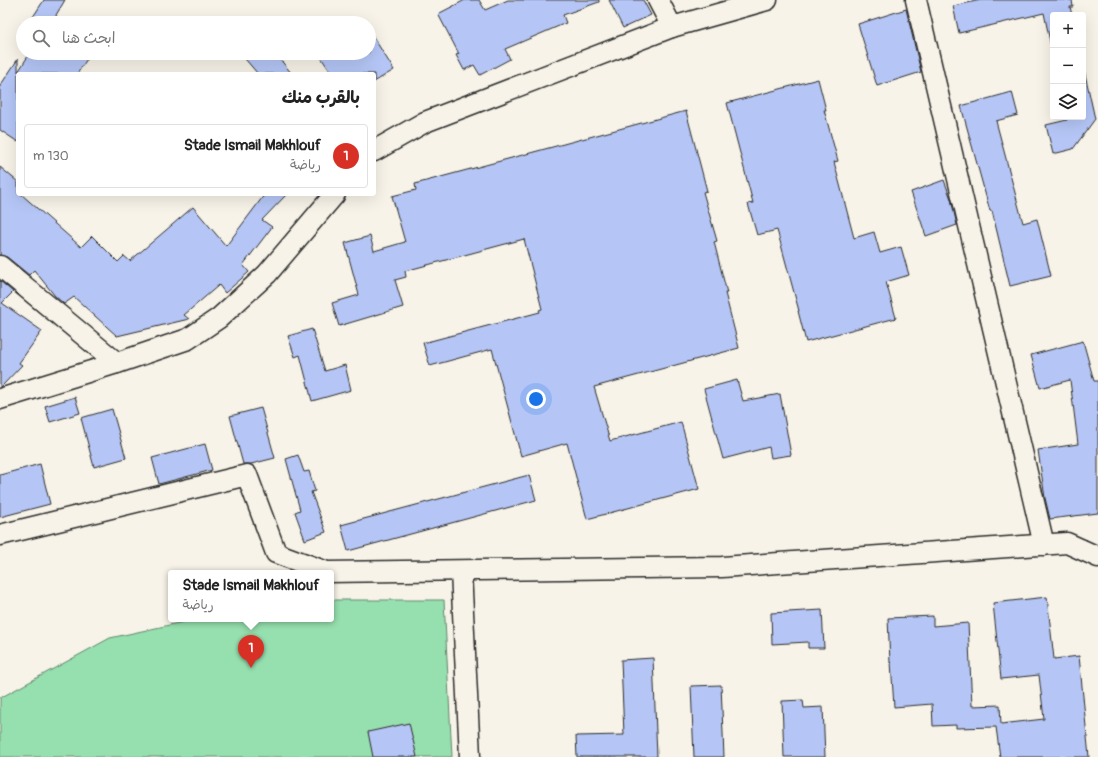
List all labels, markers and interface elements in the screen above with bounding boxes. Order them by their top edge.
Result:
map controls [1050,12,1086,120]
button: + [1050,12,1086,48]
search box [16,16,376,60]
icon: search [30,27,52,49]
text: ابحث هنا [62,29,115,48]
button: − [1050,48,1086,84]
button: layers [1050,84,1086,120]
text: بالقرب منك [282,87,360,108]
text: Stade Ismail Makhlouf [184,136,321,155]
text: 130 m [33,148,69,164]
text: 1 [343,148,349,164]
text: رياضة [290,157,321,173]
your location [526,389,546,409]
popup [168,570,334,622]
text: Stade Ismail Makhlouf [183,576,319,595]
text: رياضة [183,597,214,613]
pin: 1 [238,635,264,668]

